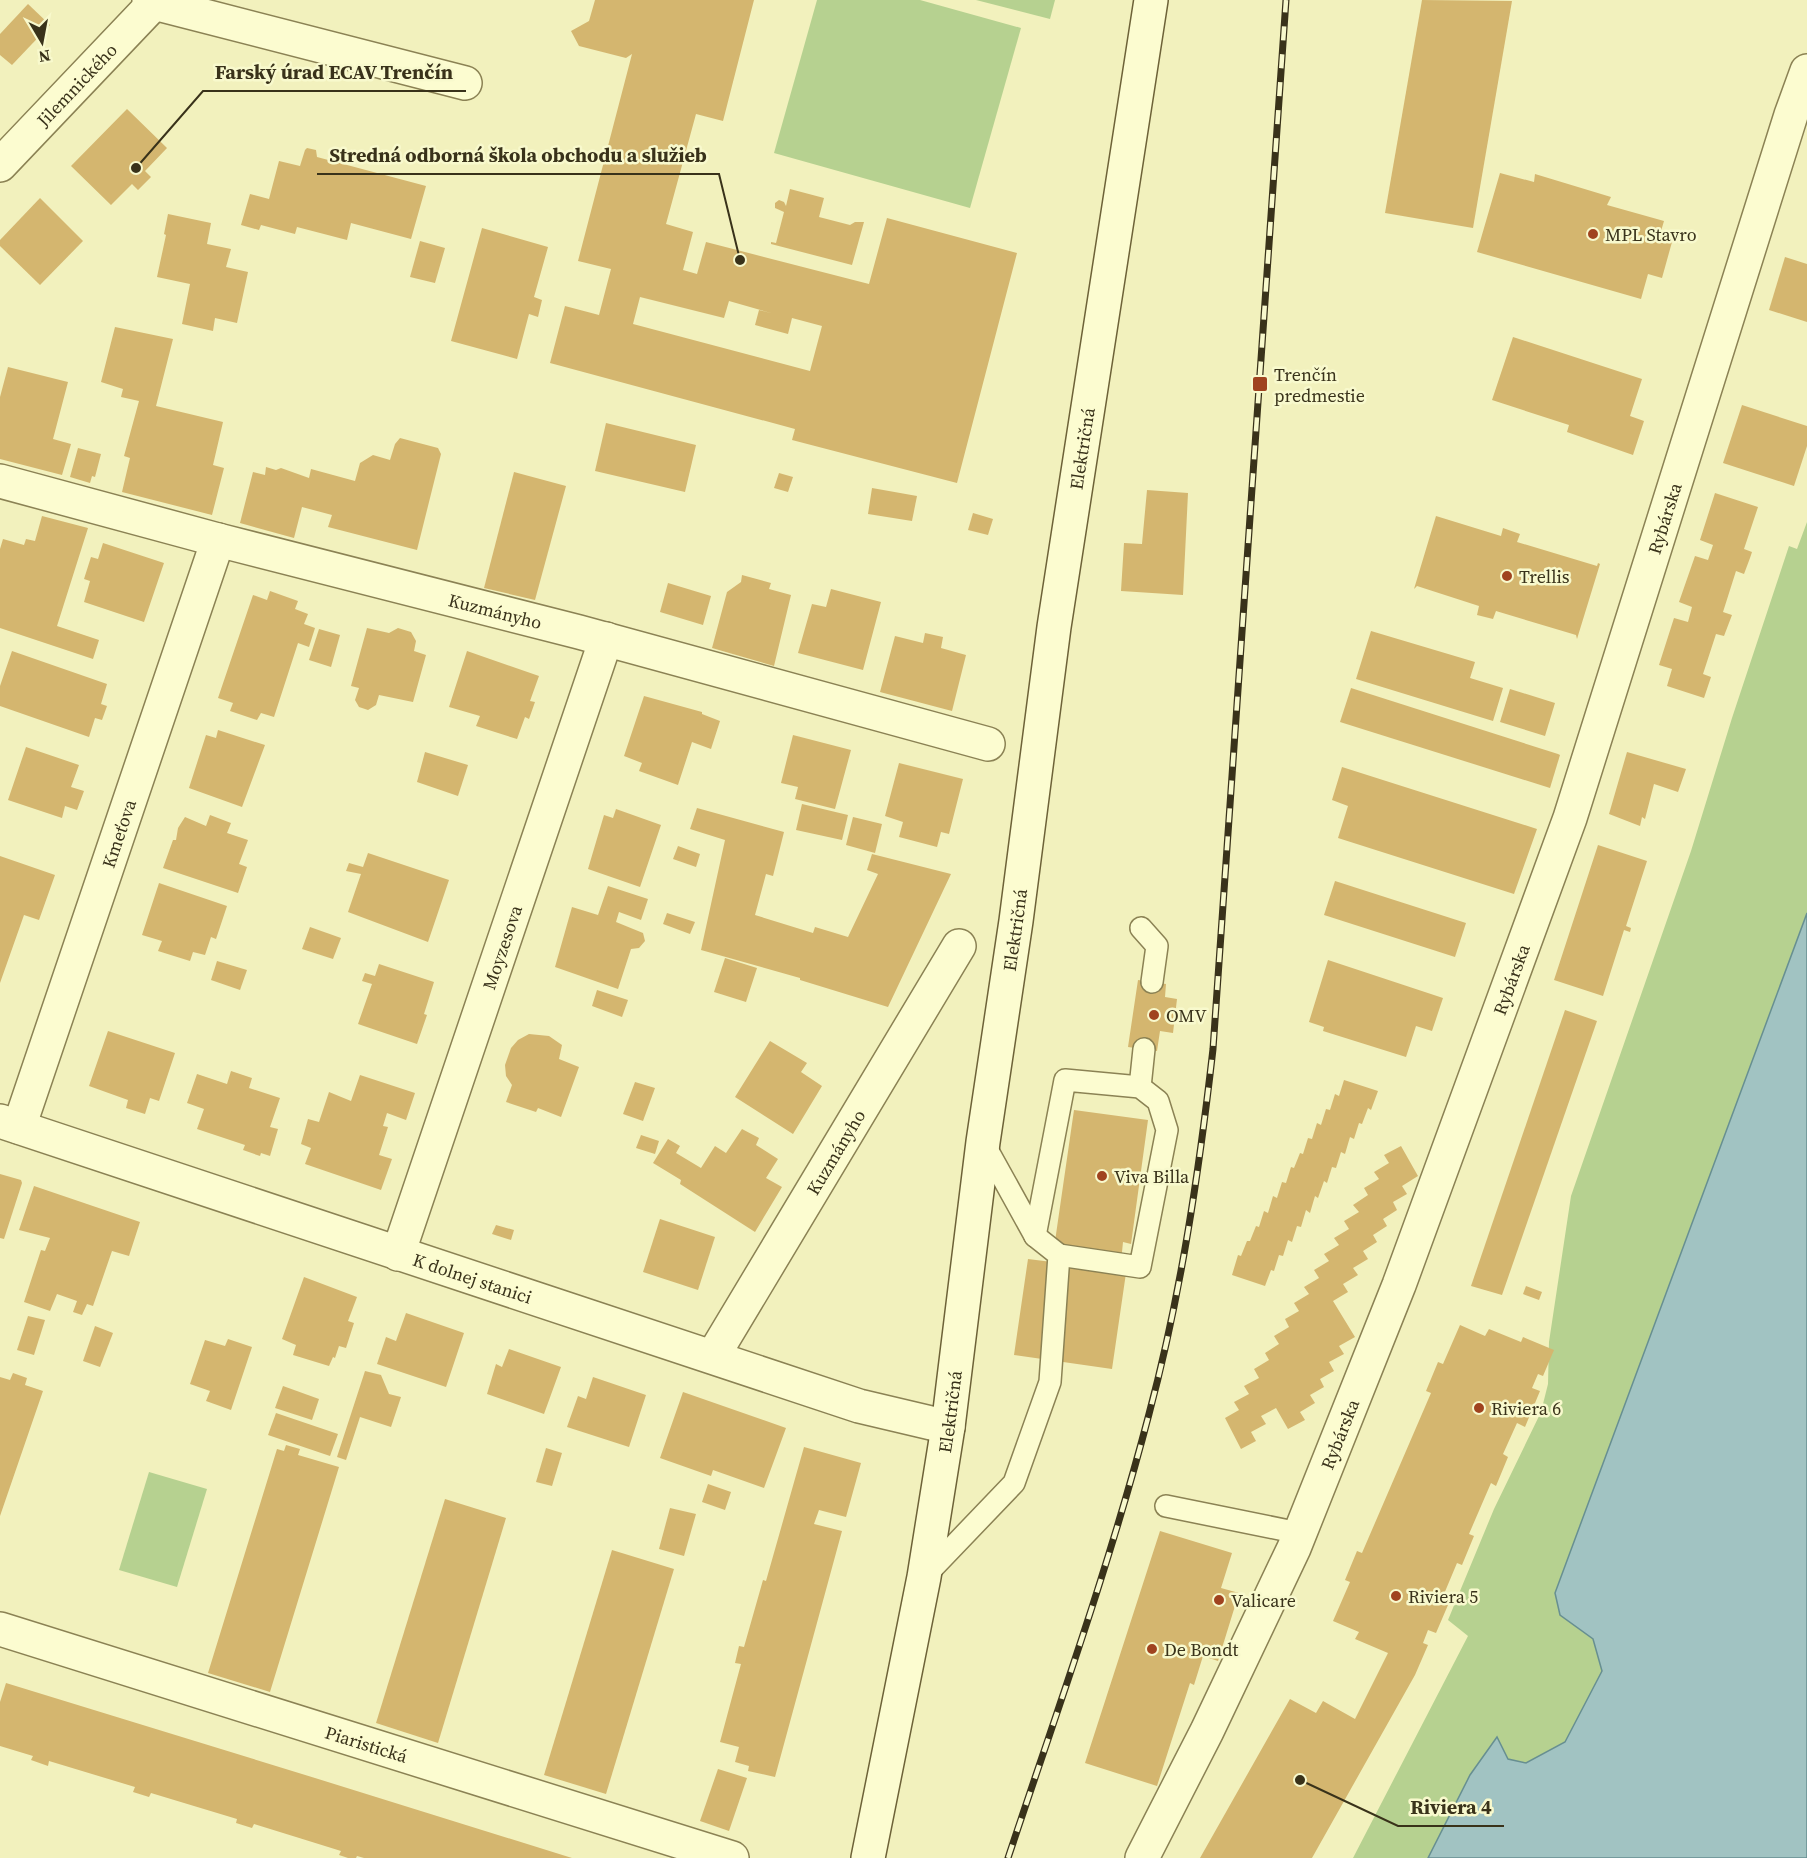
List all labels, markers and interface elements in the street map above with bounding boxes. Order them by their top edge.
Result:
north arrow [12,12,72,72]
street label: Jilemnického [30,37,122,133]
text: N [37,45,52,69]
callout: Farský úrad ECAV Trenčín [203,53,466,91]
text: Farský úrad ECAV Trenčín [215,58,453,86]
callout: Stredná odborná škola obchodu a služieb [317,136,719,174]
text: Stredná odborná škola obchodu a služieb [329,141,707,169]
place label: MPL Stavro [1605,222,1697,247]
marker: MPL Stavro [1586,227,1600,241]
place label: Trenčín predmestie [1274,362,1365,408]
marker: Trenčín predmestie [1251,375,1269,393]
street label: Električná [1063,405,1100,491]
street label: Rybárska [1641,479,1687,557]
place label: Trellis [1519,564,1570,589]
marker: Trellis [1500,569,1514,583]
street label: Kuzmányho [446,587,545,635]
street label: Kmeťova [95,795,142,871]
street label: Električná [996,886,1033,973]
street label: Moyzesova [476,901,528,993]
street label: Rybárska [1487,940,1536,1018]
place label: OMV [1166,1003,1207,1028]
marker: OMV [1147,1008,1161,1022]
street label: Kuzmányho [800,1104,871,1199]
place label: Viva Billa [1114,1164,1190,1189]
marker: Viva Billa [1095,1169,1109,1183]
street label: K dolnej stanici [410,1246,535,1309]
street label: Električná [932,1368,967,1455]
street label: Rybárska [1314,1394,1365,1473]
place label: Riviera 6 [1491,1396,1561,1421]
marker: Riviera 6 [1472,1401,1486,1415]
place label: Riviera 5 [1408,1584,1478,1609]
place label: Valicare [1231,1588,1296,1613]
marker: Riviera 5 [1389,1589,1403,1603]
marker: Valicare [1212,1593,1226,1607]
place label: De Bondt [1164,1637,1238,1662]
marker: De Bondt [1145,1642,1159,1656]
street label: Piaristická [322,1719,412,1769]
callout: Riviera 4 [1398,1788,1504,1826]
text: Riviera 4 [1410,1793,1492,1821]

